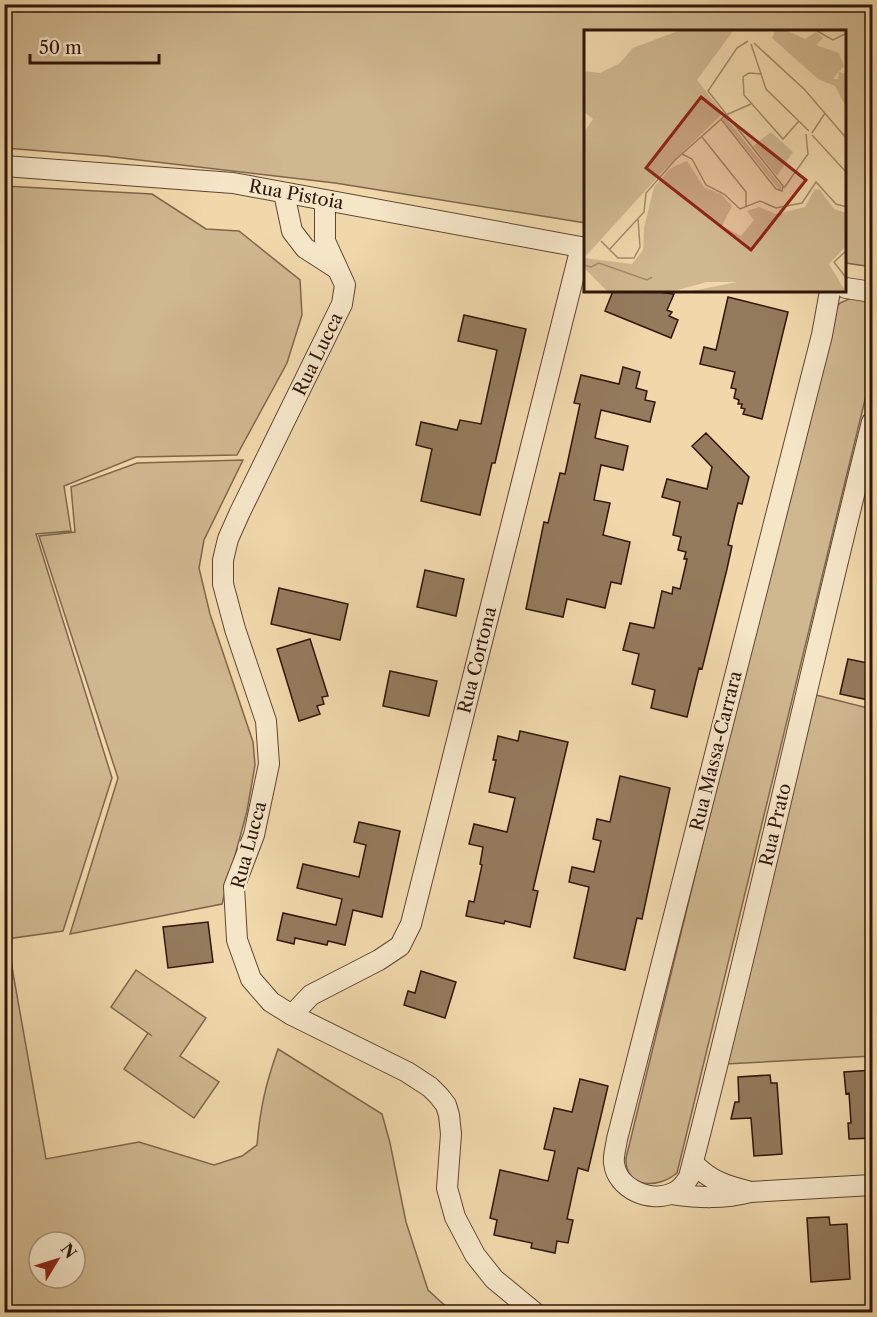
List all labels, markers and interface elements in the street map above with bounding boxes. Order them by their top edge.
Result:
scale bar [30,27,159,65]
inset map [584,30,847,292]
text: 50 m [39,37,82,59]
street label: Rua Pistoia [247,175,346,214]
street label: Rua Lucca [288,308,348,399]
street label: Rua Cortona [453,604,501,716]
street label: Rua Massa-Carrara [685,668,747,833]
street label: Rua Prato [755,781,796,868]
street label: Rua Lucca [227,798,271,891]
north arrow [27,1230,87,1290]
text: N [57,1239,81,1262]

